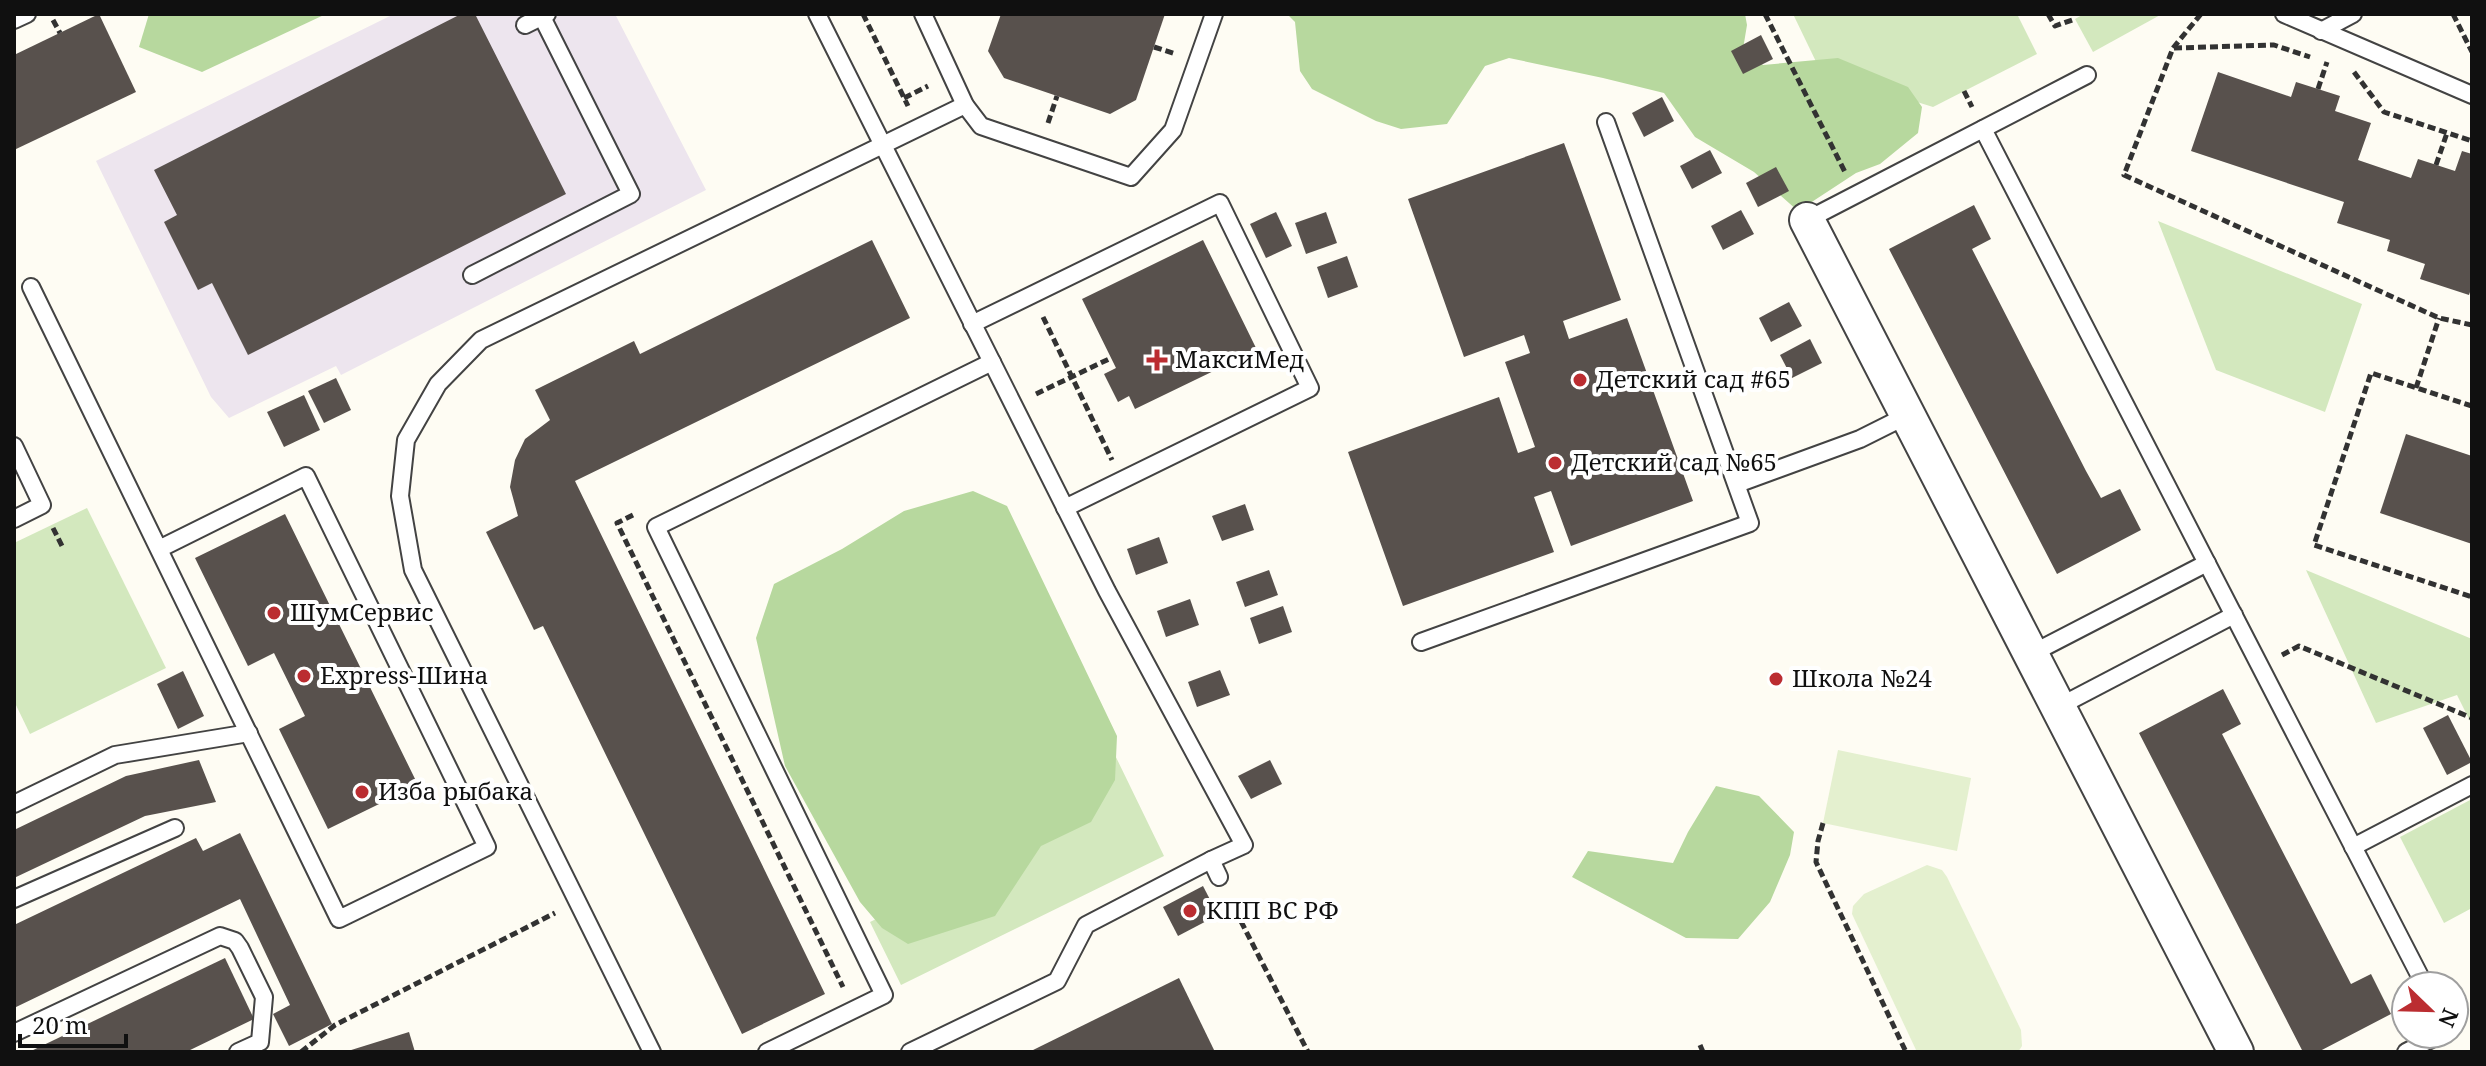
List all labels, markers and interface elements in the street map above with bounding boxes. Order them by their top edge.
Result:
place label: МаксиМед [1175,342,1304,375]
marker: МаксиМед [1146,349,1168,371]
place label: Детский сад #65 [1596,362,1791,395]
marker: Детский сад #65 [1571,371,1589,389]
place label: Детский сад №65 [1571,445,1777,478]
marker: Детский сад №65 [1546,454,1564,472]
place label: ШумСервис [290,595,434,628]
marker: ШумСервис [265,604,283,622]
place label: Express-Шина [320,658,489,691]
place label: Школа №24 [1792,661,1933,694]
marker: Express-Шина [295,667,313,685]
marker: Школа №24 [1767,670,1785,688]
place label: Изба рыбака [378,774,533,807]
marker: Изба рыбака [353,783,371,801]
place label: КПП ВС РФ [1206,893,1339,926]
marker: КПП ВС РФ [1181,902,1199,920]
north arrow [2390,970,2470,1050]
scale bar [20,998,126,1048]
text: N [2432,1004,2467,1032]
text: 20 m [32,1008,88,1041]

